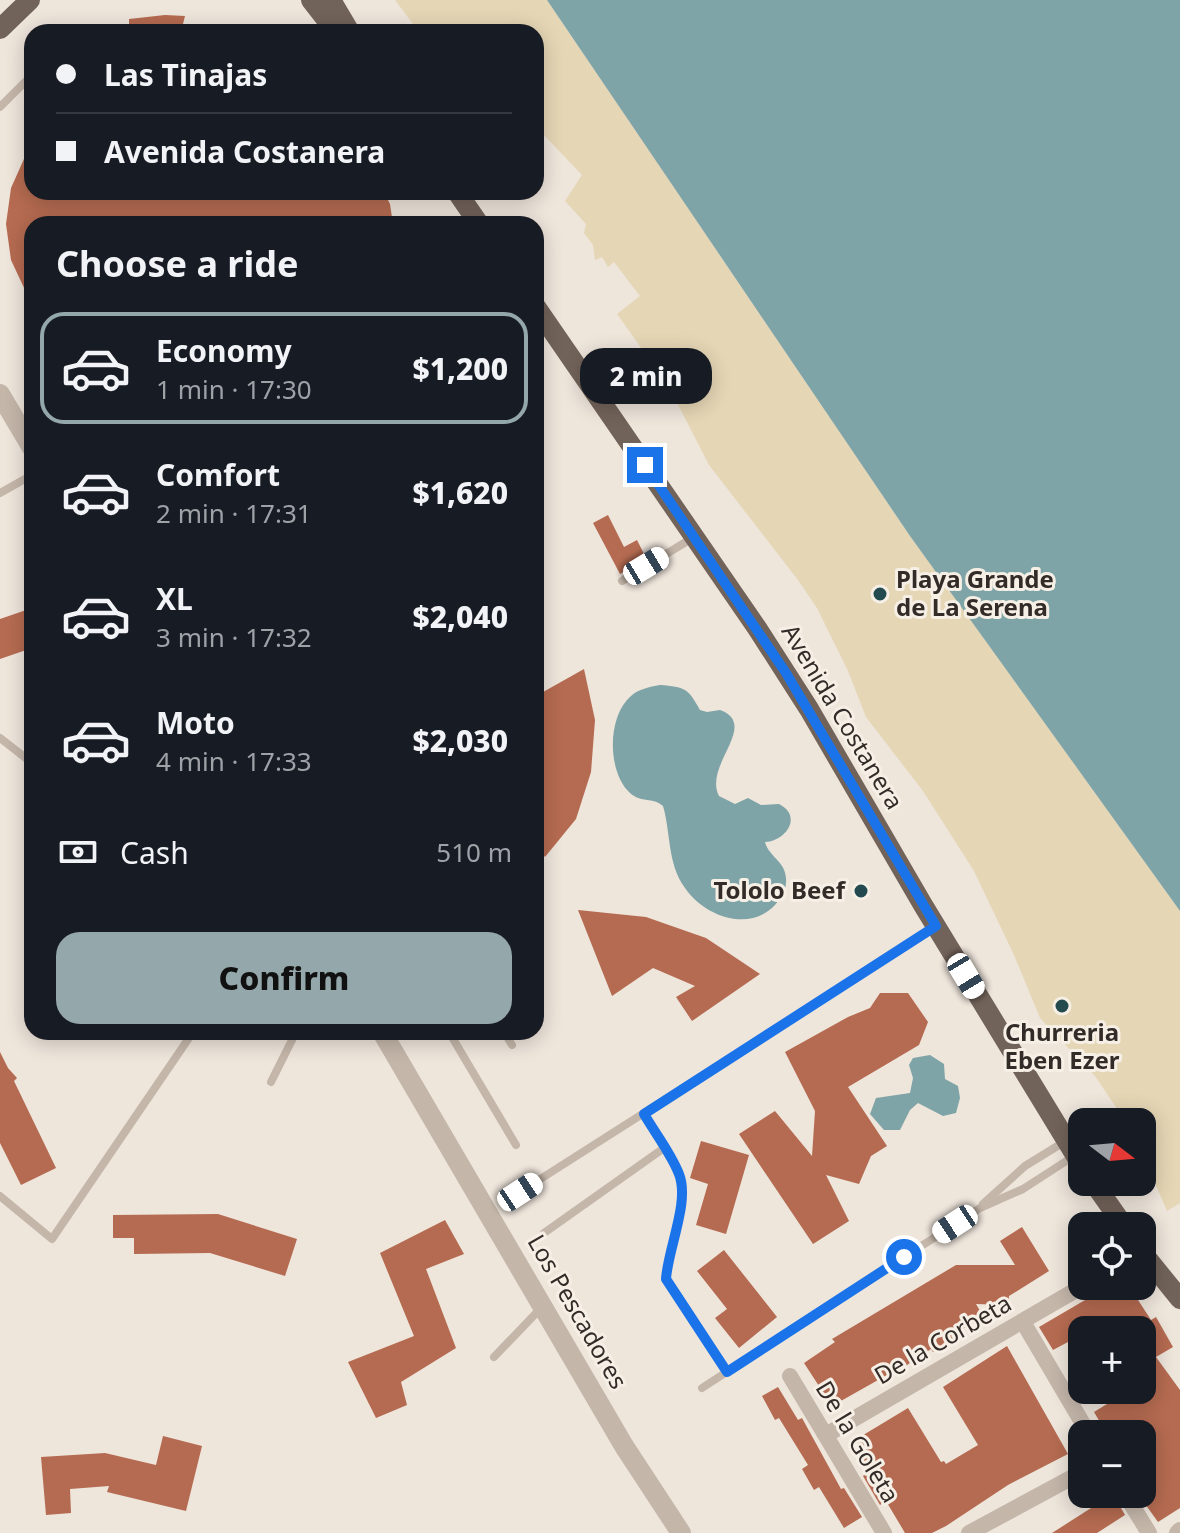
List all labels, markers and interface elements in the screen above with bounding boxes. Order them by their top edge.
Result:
text: Las Tinajas [104,54,267,95]
text: Avenida Costanera [104,131,385,172]
text: Choose a ride [56,239,298,288]
text: Economy [156,330,292,371]
icon: car [60,332,132,404]
text: $1,200 [413,348,508,389]
callout: 2 min [579,349,711,405]
text: 2 min [610,358,682,394]
text: 1 min · 17:30 [156,371,312,407]
route end [627,447,663,483]
text: Comfort [156,454,280,495]
icon: car [60,456,132,528]
text: $1,620 [413,472,508,513]
text: 2 min · 17:31 [156,495,312,531]
car [619,543,673,589]
place label: Playa Grande de La Serena [896,562,1054,623]
text: XL [156,578,193,619]
icon: car [60,580,132,652]
marker: Playa Grande de La Serena [871,585,889,603]
text: $2,040 [413,596,508,637]
street label: Avenida Costanera [775,617,912,815]
text: 3 min · 17:32 [156,619,312,655]
text: Moto [156,702,235,743]
icon: car [60,704,132,776]
text: $2,030 [413,720,508,761]
text: 4 min · 17:33 [156,743,312,779]
icon: cash [56,830,100,874]
text: Cash [120,832,189,873]
text: 510 m [436,834,512,870]
place label: Tololo Beef [713,873,847,906]
marker: Tololo Beef [852,882,870,900]
button: Confirm [56,932,512,1024]
car [943,949,989,1003]
marker: Churreria Eben Ezer [1053,997,1071,1015]
place label: Churreria Eben Ezer [1004,1015,1120,1076]
north arrow [1068,1108,1156,1196]
map controls [1068,1108,1156,1508]
car [493,1169,547,1215]
car [928,1201,982,1247]
button: locate [1068,1212,1156,1300]
street label: Los Pescadores [521,1228,636,1394]
route start [886,1239,922,1275]
street label: De la Corbeta [868,1286,1017,1391]
button: + [1068,1316,1156,1404]
street label: De la Goleta [809,1374,908,1508]
button: − [1068,1420,1156,1508]

